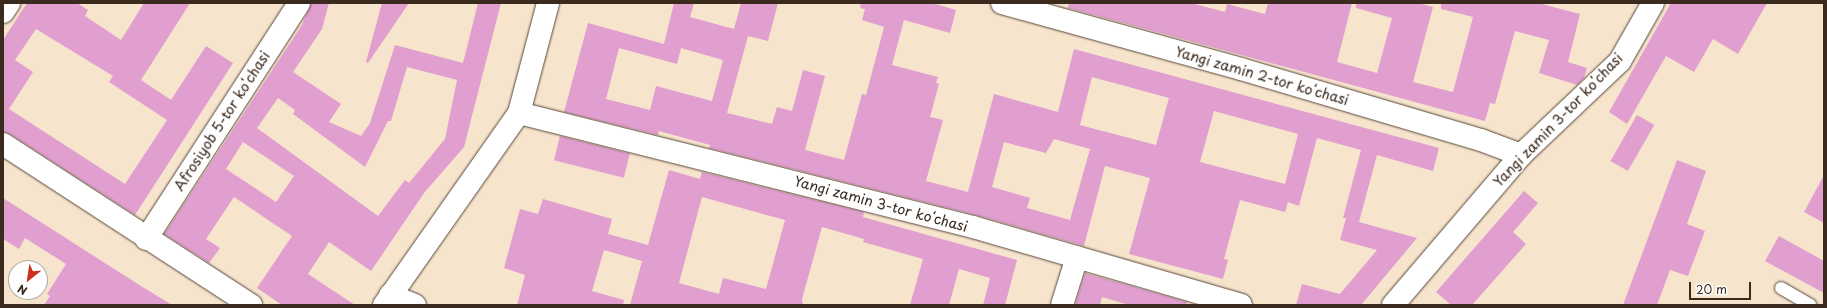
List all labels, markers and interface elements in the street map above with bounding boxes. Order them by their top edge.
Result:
street label: Yangi zamin 2-tor koʻchasi [1173,43,1351,109]
street label: Afrosiyob 5-tor koʻchasi [171,48,273,194]
street label: Yangi zamin 3-tor koʻchasi [1490,50,1626,190]
street label: Yangi zamin 3-tor koʻchasi [792,173,970,235]
north arrow [8,260,48,300]
scale bar [1691,274,1753,300]
text: N [14,280,30,300]
text: 20 m [1696,280,1727,298]

